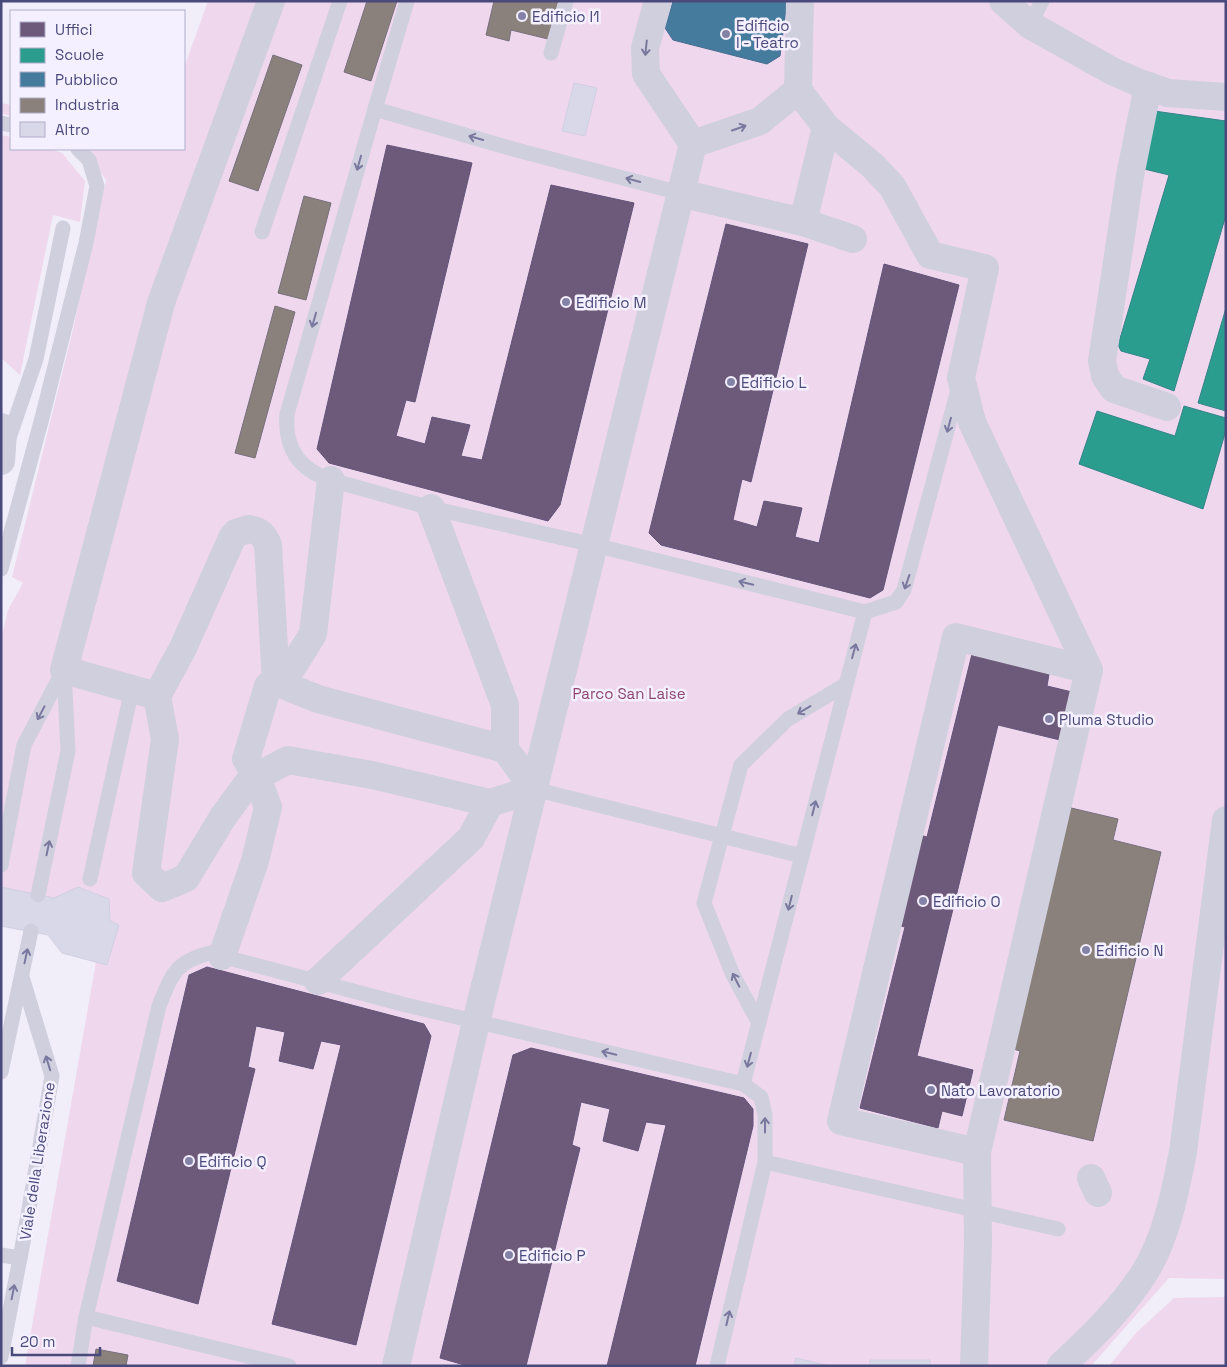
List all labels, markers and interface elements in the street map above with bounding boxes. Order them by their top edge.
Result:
place label: Edificio I1 [532,7,599,26]
legend [10,10,185,150]
marker: Edificio I1 [516,10,528,22]
place label: Edificio I - Teatro [736,16,799,52]
text: Uffici [55,20,92,39]
marker: Edificio I - Teatro [720,28,732,40]
one-way arrow [641,40,651,56]
text: Scuole [55,45,104,64]
text: Pubblico [55,70,118,89]
text: Industria [55,95,120,114]
text: Altro [55,120,90,139]
one-way arrow [731,123,746,132]
one-way arrow [469,133,485,143]
one-way arrow [354,155,363,171]
one-way arrow [626,175,642,185]
place label: Edificio M [576,293,646,312]
marker: Edificio M [560,296,572,308]
one-way arrow [309,311,319,327]
place label: Edificio L [741,373,807,392]
marker: Edificio L [725,376,737,388]
one-way arrow [944,416,953,432]
one-way arrow [902,574,911,589]
one-way arrow [739,577,755,587]
one-way arrow [850,644,860,660]
park label: Parco San Laise [572,684,686,703]
one-way arrow [36,705,45,720]
one-way arrow [797,706,811,716]
place label: Pluma Studio [1059,710,1154,729]
marker: Pluma Studio [1043,713,1055,725]
one-way arrow [810,801,819,817]
one-way arrow [44,840,54,856]
place label: Edificio O [933,892,1001,911]
one-way arrow [784,894,794,910]
marker: Edificio O [917,895,929,907]
place label: Edificio N [1096,941,1163,960]
marker: Edificio N [1080,944,1092,956]
one-way arrow [22,949,31,965]
one-way arrow [731,973,740,988]
one-way arrow [601,1048,617,1057]
one-way arrow [744,1052,754,1068]
one-way arrow [42,1056,52,1072]
street label: Viale della Liberazione [15,1081,59,1241]
place label: Nato Lavoratorio [941,1081,1060,1100]
marker: Nato Lavoratorio [925,1084,937,1096]
one-way arrow [760,1117,770,1134]
place label: Edificio Q [199,1152,267,1171]
marker: Edificio Q [183,1155,195,1167]
place label: Edificio P [519,1246,586,1265]
marker: Edificio P [503,1249,515,1261]
one-way arrow [9,1284,19,1300]
one-way arrow [724,1311,733,1327]
scale bar [12,1324,100,1356]
text: 20 m [20,1332,55,1351]

